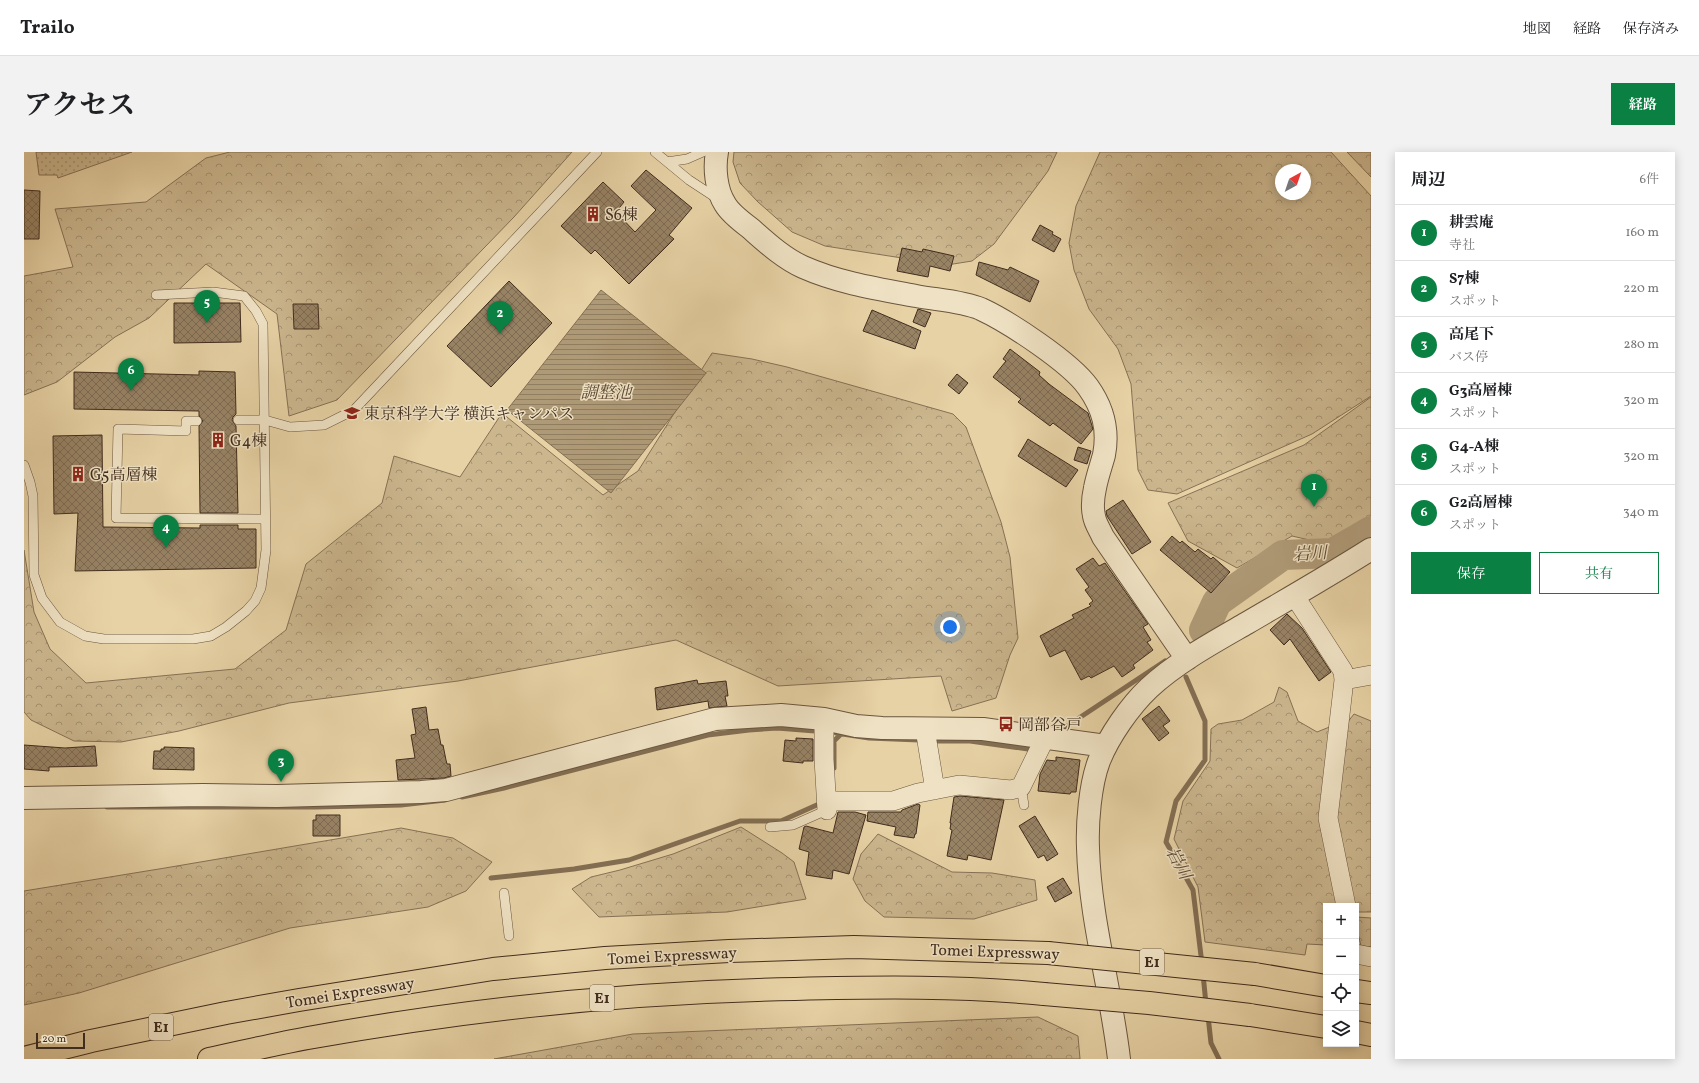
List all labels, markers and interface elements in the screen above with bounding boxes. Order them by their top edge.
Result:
text: Trailo [20,15,75,41]
text: 地図 [1523,20,1551,39]
text: 経路 [1573,20,1601,39]
text: 保存済み [1623,20,1679,39]
button: 経路 [1611,83,1675,125]
text: アクセス [24,87,135,126]
north arrow [1275,164,1311,200]
text: 周辺 [1411,169,1445,192]
text: 6件 [1639,171,1659,189]
building icon: S6棟 [584,205,602,223]
place label: S6棟 [605,205,638,227]
text: 耕雲庵 [1449,213,1494,234]
text: 1 [1421,224,1427,242]
text: 160 m [1625,224,1659,242]
text: 寺社 [1449,237,1475,255]
text: S7棟 [1449,269,1480,290]
text: 2 [1421,280,1427,298]
text: 220 m [1623,280,1659,298]
pin: 5 [194,290,220,323]
text: スポット [1449,293,1501,311]
pin: 2 [487,301,513,334]
text: 高尾下 [1449,325,1494,346]
text: 3 [1421,336,1427,354]
text: 280 m [1623,336,1659,354]
text: バス停 [1449,349,1488,367]
pin: 6 [118,358,144,391]
text: G3高層棟 [1449,381,1512,402]
water label: 調整池 [581,382,633,405]
text: 4 [1420,392,1428,410]
text: 320 m [1624,392,1659,410]
school or university icon: 東京科学大学 横浜キャンパス [343,404,361,422]
place label: 東京科学大学 横浜キャンパス [364,404,574,426]
text: スポット [1449,405,1501,423]
building icon: G4棟 [209,431,227,449]
place label: G4棟 [230,431,267,453]
text: G4-A棟 [1449,437,1499,458]
text: 5 [1421,448,1427,466]
text: 320 m [1624,448,1659,466]
text: スポット [1449,461,1501,479]
building icon: G5高層棟 [69,465,87,483]
place label: G5高層棟 [90,465,157,487]
pin: 1 [1301,474,1327,507]
text: G2高層棟 [1449,493,1513,514]
text: 6 [1420,504,1428,522]
text: 340 m [1623,504,1659,522]
pin: 4 [153,515,179,548]
text: スポット [1449,517,1501,535]
water label: 岩川 [1292,542,1330,567]
button: 保存 [1411,552,1531,594]
button: 共有 [1539,552,1659,594]
your location [940,617,960,637]
bus stop icon: 岡部谷戸 [997,715,1015,733]
place label: 岡部谷戸 [1018,715,1082,737]
pin: 3 [268,749,294,782]
water label: 岩川 [1160,843,1197,886]
map controls [1323,903,1359,1047]
button: + [1323,903,1359,939]
button: − [1323,939,1359,975]
street label: Tomei Expressway [930,940,1061,966]
street label: Tomei Expressway [607,943,738,971]
road number: E1 [1140,949,1164,975]
street label: Tomei Expressway [284,973,416,1015]
button: locate [1323,975,1359,1011]
road number: E1 [590,985,614,1011]
button: layers [1323,1011,1359,1047]
road number: E1 [149,1014,173,1040]
scale bar [36,1031,85,1050]
text: 20 m [42,1032,66,1047]

